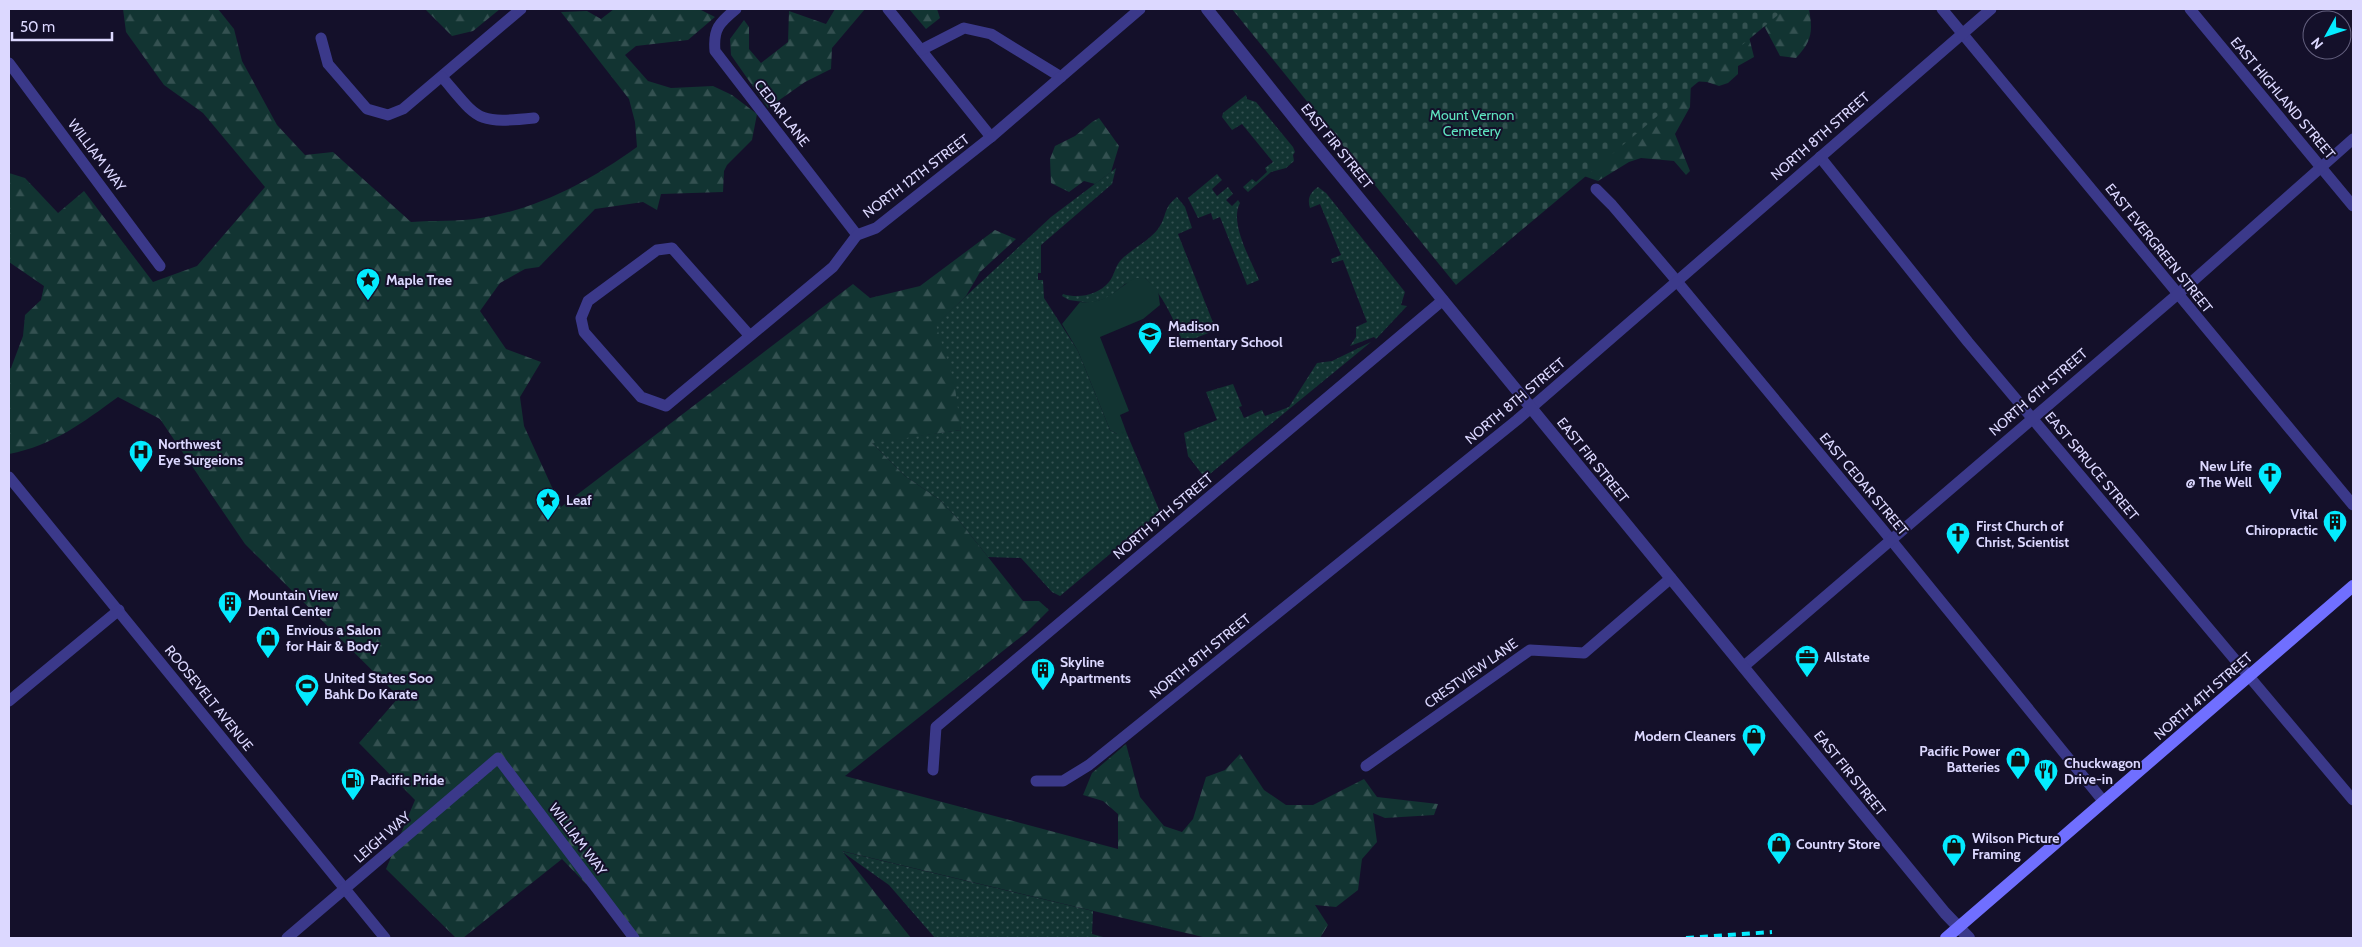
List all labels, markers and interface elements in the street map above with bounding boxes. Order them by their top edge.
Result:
scale bar [12,10,112,42]
north arrow [2302,10,2352,60]
text: 50 m [20,18,55,36]
street label: EAST HIGHLAND STREET [2227,34,2339,162]
street label: CEDAR LANE [750,76,814,150]
street label: NORTH 8TH STREET [1767,88,1874,184]
street label: EAST FIR STREET [1297,100,1377,193]
park label: Mount Vernon Cemetery [1430,106,1514,140]
street label: WILLIAM WAY [64,115,131,196]
street label: NORTH 12TH STREET [859,130,973,222]
street label: EAST EVERGREEN STREET [2101,180,2217,317]
place icon: Maple Tree [355,267,381,301]
place label: Maple Tree [386,271,452,289]
place label: Madison Elementary School [1168,317,1283,351]
school or university icon: Madison Elementary School [1137,321,1163,355]
street label: NORTH 6TH STREET [1985,344,2091,440]
street label: NORTH 8TH STREET [1461,353,1569,448]
street label: EAST SPRUCE STREET [2041,408,2143,524]
street label: EAST FIR STREET [1553,414,1633,507]
street label: EAST CEDAR STREET [1816,429,1913,540]
place label: Northwest Eye Surgeions [158,435,243,469]
hospital icon: Northwest Eye Surgeions [128,439,154,473]
place label: New Life @ The Well [2185,457,2252,491]
church icon: New Life @ The Well [2257,461,2283,495]
street label: NORTH 9TH STREET [1109,469,1217,563]
place icon: Leaf [535,487,561,521]
place label: Leaf [566,491,592,509]
place label: Vital Chiropractic [2245,505,2319,539]
building icon: Vital Chiropractic [2322,509,2348,543]
place label: First Church of Christ, Scientist [1976,517,2069,551]
church icon: First Church of Christ, Scientist [1945,521,1971,555]
place label: Mountain View Dental Center [248,586,339,620]
building icon: Mountain View Dental Center [217,590,243,624]
street label: NORTH 8TH STREET [1146,609,1255,702]
place label: Envious a Salon for Hair & Body [286,621,381,655]
shop icon: Envious a Salon for Hair & Body [255,625,281,659]
street label: CRESTVIEW LANE [1421,634,1521,712]
street label: ROOSEVELT AVENUE [161,641,257,755]
office icon: Allstate [1794,644,1820,678]
place label: Allstate [1824,648,1870,666]
street label: NORTH 4TH STREET [2150,648,2256,744]
place label: Skyline Apartments [1060,653,1131,687]
building icon: Skyline Apartments [1030,657,1056,691]
place label: United States Soo Bahk Do Karate [324,669,433,703]
sports icon: United States Soo Bahk Do Karate [294,673,320,707]
shop icon: Modern Cleaners [1741,723,1767,757]
place label: Modern Cleaners [1634,727,1736,745]
street label: EAST FIR STREET [1810,727,1890,820]
place label: Pacific Power Batteries [1919,742,2000,776]
shop icon: Pacific Power Batteries [2005,746,2031,780]
place label: Chuckwagon Drive-in [2064,754,2141,788]
restaurant icon: Chuckwagon Drive-in [2033,758,2059,792]
fuel station icon: Pacific Pride [340,767,366,801]
place label: Pacific Pride [370,771,444,789]
street label: WILLIAM WAY [545,799,612,880]
street label: LEIGH WAY [350,807,415,866]
place label: Wilson Picture Framing [1972,829,2059,863]
shop icon: Country Store [1766,831,1792,865]
shop icon: Wilson Picture Framing [1941,833,1967,867]
place label: Country Store [1796,835,1880,853]

